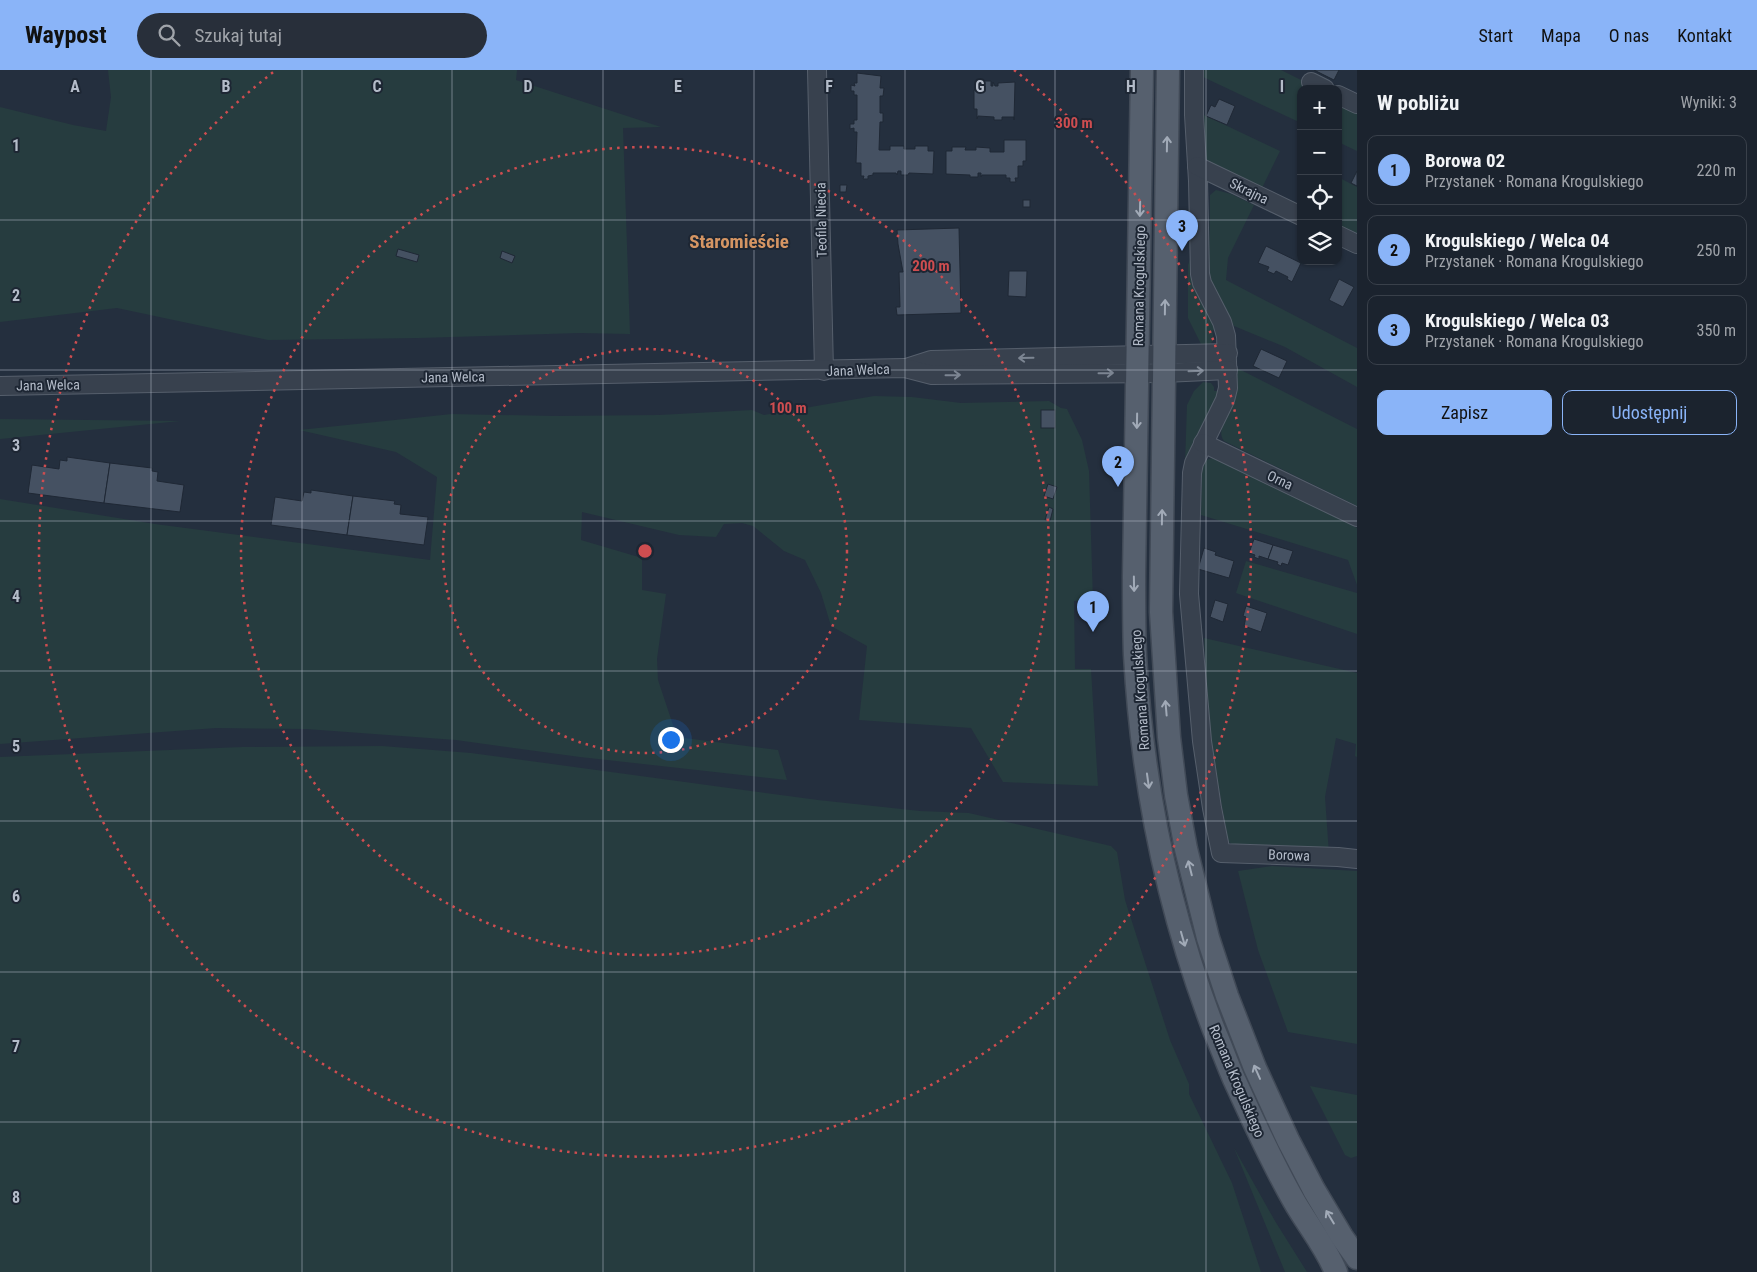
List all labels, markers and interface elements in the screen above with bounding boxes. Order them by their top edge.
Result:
search box [137,13,487,58]
text: Waypost [25,21,107,49]
icon: search [155,21,183,49]
text: Szukaj tutaj [195,24,282,47]
text: Start [1479,25,1513,46]
text: Mapa [1541,25,1581,46]
text: O nas [1609,25,1649,46]
text: Kontakt [1677,25,1732,46]
text: A [70,77,80,96]
text: B [222,77,231,96]
text: C [372,77,382,96]
text: D [523,77,533,96]
text: E [674,77,682,96]
text: F [825,77,833,96]
text: G [975,77,985,96]
text: H [1126,77,1136,96]
text: I [1280,77,1284,96]
map controls [1297,85,1342,265]
button: + [1297,85,1342,130]
text: W pobliżu [1377,91,1459,115]
text: Wyniki: 3 [1681,93,1737,112]
text: 300 m [1055,114,1093,132]
button: − [1297,130,1342,175]
text: 1 [12,136,20,155]
one-way arrow [1162,136,1172,152]
text: Borowa 02 [1425,149,1505,172]
text: 1 [1390,161,1398,180]
text: 220 m [1697,161,1736,180]
text: Przystanek · Romana Krogulskiego [1425,172,1644,191]
street label: Skrajna [1227,175,1271,207]
button: locate [1297,175,1342,220]
street label: Teofila Niecia [812,182,830,258]
one-way arrow [1135,201,1145,217]
pin: 3 [1166,210,1198,251]
button: layers [1297,220,1342,265]
street label: Romana Krogulskiego [1130,226,1148,346]
text: Krogulskiego / Welca 04 [1425,229,1609,252]
district label: Staromieście [689,230,789,253]
text: 2 [1390,241,1398,260]
text: 250 m [1697,241,1736,260]
text: Przystanek · Romana Krogulskiego [1425,252,1644,271]
text: 200 m [912,257,950,275]
text: 2 [12,286,20,305]
one-way arrow [1160,299,1169,315]
text: Krogulskiego / Welca 03 [1425,309,1609,332]
text: 3 [1390,321,1398,340]
text: 350 m [1697,321,1736,340]
text: Przystanek · Romana Krogulskiego [1425,332,1644,351]
one-way arrow [1018,353,1034,363]
street label: Jana Welca [826,361,890,379]
one-way arrow [1187,367,1203,376]
street label: Jana Welca [421,368,485,386]
one-way arrow [1098,368,1114,378]
one-way arrow [945,370,961,379]
street label: Jana Welca [16,376,80,394]
button: Zapisz [1377,390,1552,435]
button: Udostępnij [1562,390,1737,435]
text: 100 m [769,399,807,417]
one-way arrow [1132,413,1142,429]
text: 3 [12,436,20,455]
pin: 2 [1102,446,1134,487]
street label: Orna [1265,467,1295,493]
one-way arrow [1157,509,1166,525]
centre of rings [636,542,654,560]
one-way arrow [1129,576,1139,592]
text: 4 [12,587,20,606]
pin: 1 [1077,591,1109,632]
street label: Romana Krogulskiego [1128,629,1152,751]
one-way arrow [1162,700,1171,716]
your location [658,727,684,753]
text: 5 [12,737,20,756]
one-way arrow [1144,772,1154,788]
street label: Borowa [1268,846,1310,864]
one-way arrow [1185,861,1195,877]
text: 6 [12,887,20,906]
one-way arrow [1178,931,1188,947]
street label: Romana Krogulskiego [1206,1022,1268,1140]
text: 7 [12,1037,20,1056]
one-way arrow [1251,1065,1261,1080]
text: 8 [12,1188,20,1207]
one-way arrow [1325,1211,1335,1225]

